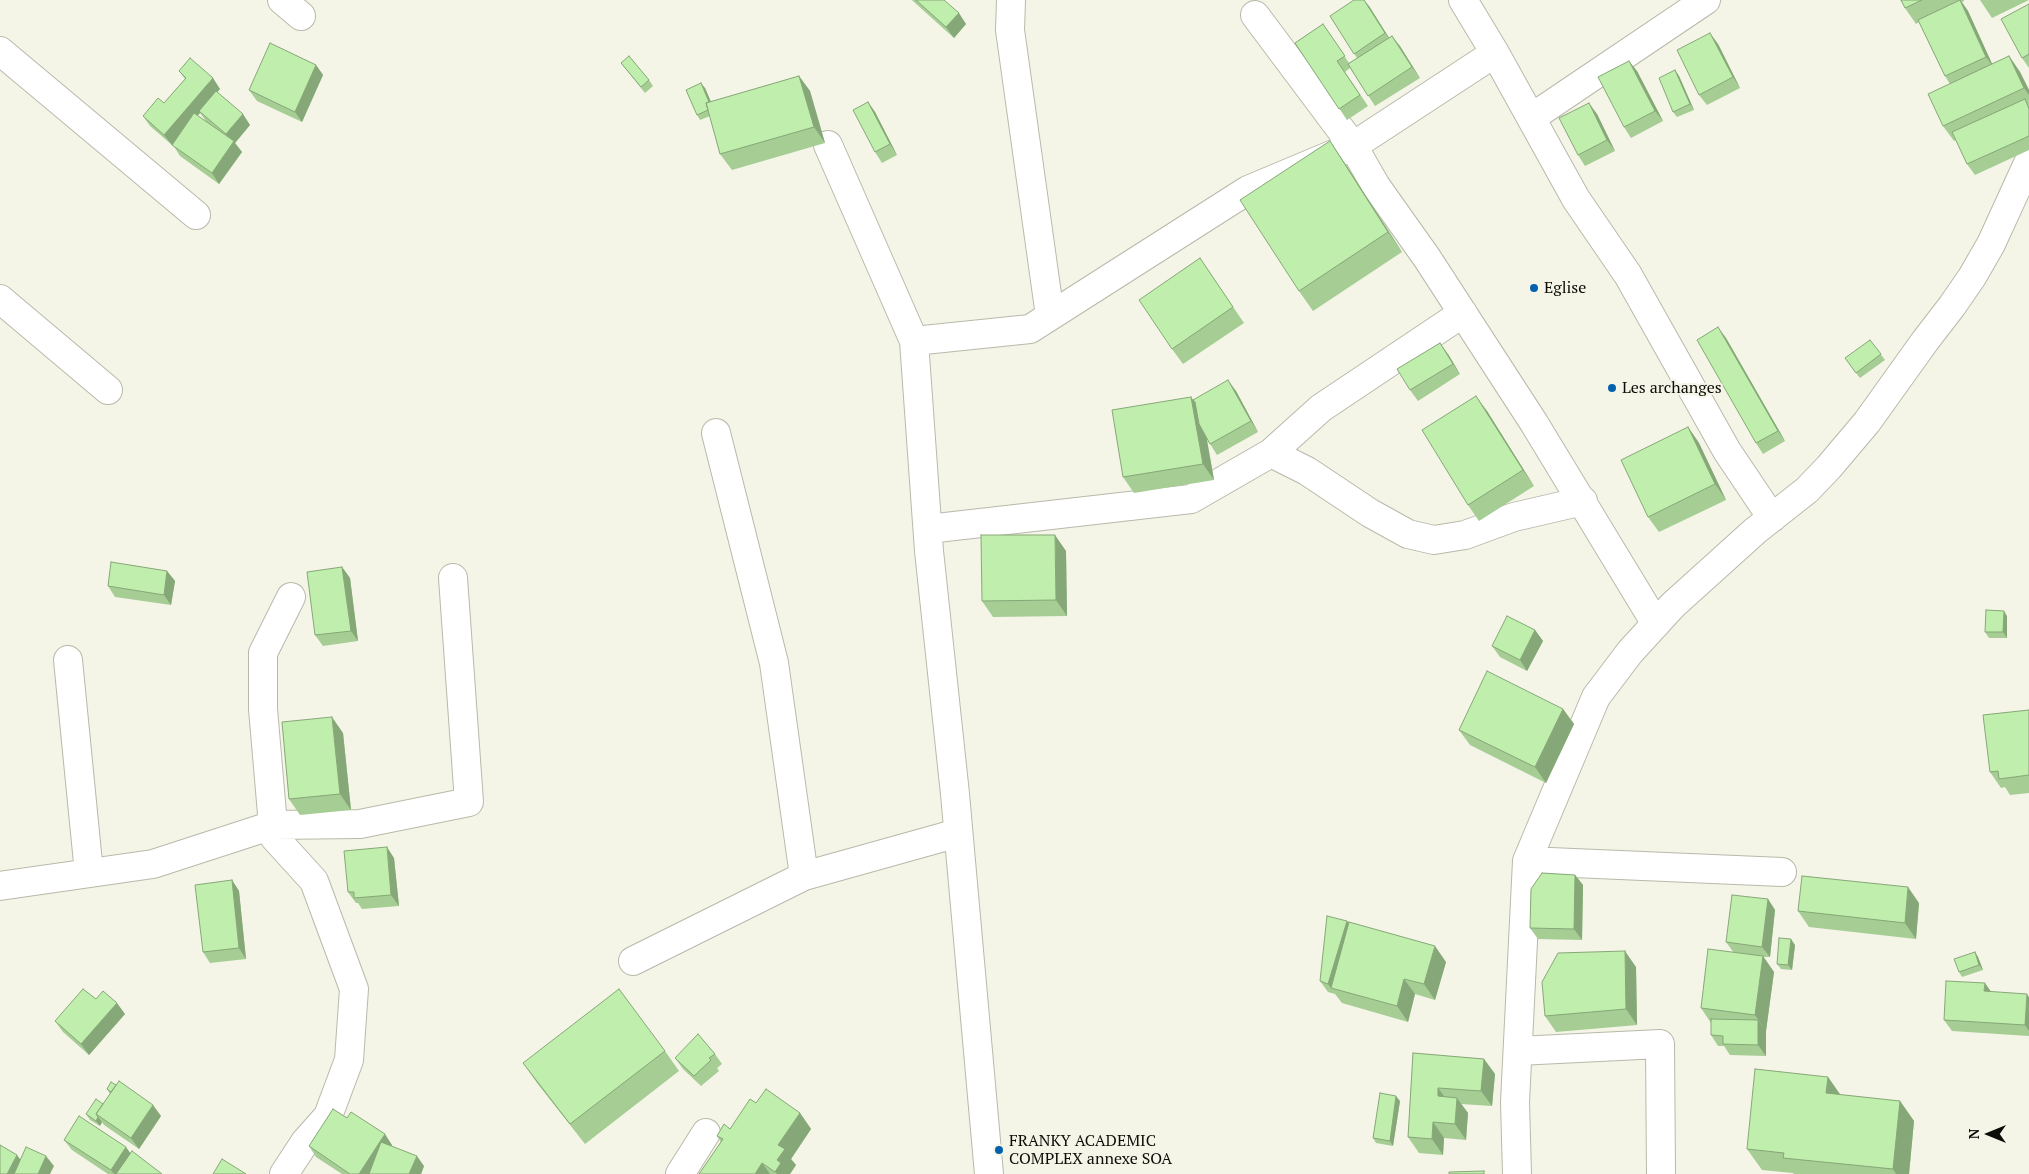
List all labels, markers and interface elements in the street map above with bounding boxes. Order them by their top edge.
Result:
place label: Eglise [1544,278,1586,298]
marker: Eglise [1528,282,1540,294]
place label: Les archanges [1622,378,1722,398]
marker: Les archanges [1606,382,1618,394]
north arrow [1964,1109,2014,1159]
text: N [1964,1129,1983,1139]
place label: FRANKY ACADEMIC COMPLEX annexe SOA [1009,1131,1172,1169]
marker: FRANKY ACADEMIC COMPLEX annexe SOA [993,1144,1005,1156]

